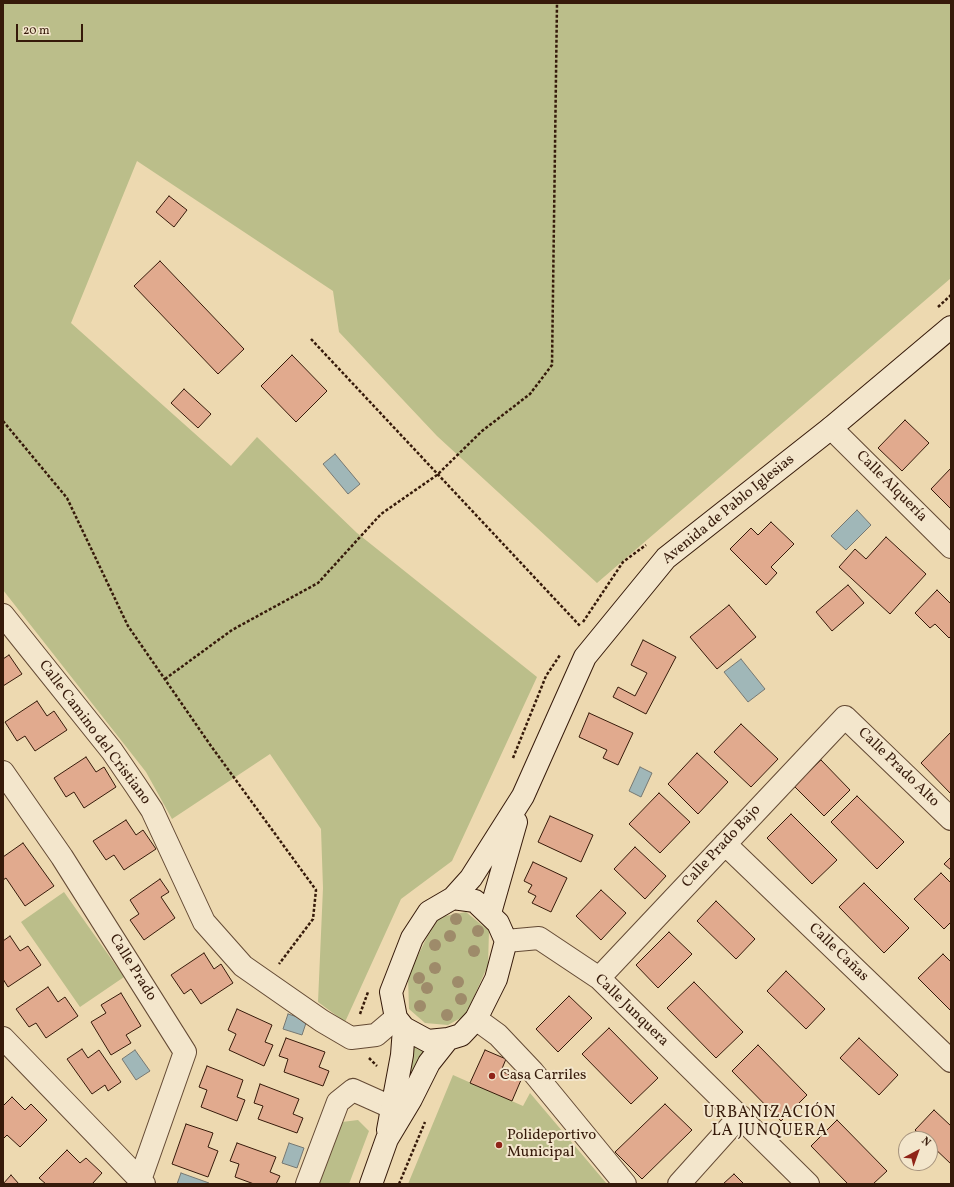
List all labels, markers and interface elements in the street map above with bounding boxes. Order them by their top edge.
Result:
scale bar [18,16,85,42]
text: 20 m [23,23,50,39]
street label: Calle Alquería [852,448,930,526]
street label: Avenida de Pablo Iglesias [659,451,799,569]
street label: Calle Camino del Cristiano [34,657,154,809]
street label: Calle Prado Alto [853,725,943,811]
street label: Calle Prado Bajo [679,802,765,892]
street label: Calle Cañas [804,920,872,986]
street label: Calle Prado [104,931,160,1005]
street label: Calle Junquera [590,971,672,1051]
place label: Casa Carriles [500,1067,587,1085]
marker: Casa Carriles [487,1071,497,1081]
district label: URBANIZACIÓN LA JUNQUERA [704,1104,836,1142]
place label: Polideportivo Municipal [507,1127,596,1162]
north arrow [898,1131,938,1171]
text: N [918,1134,933,1151]
marker: Polideportivo Municipal [494,1140,504,1150]

